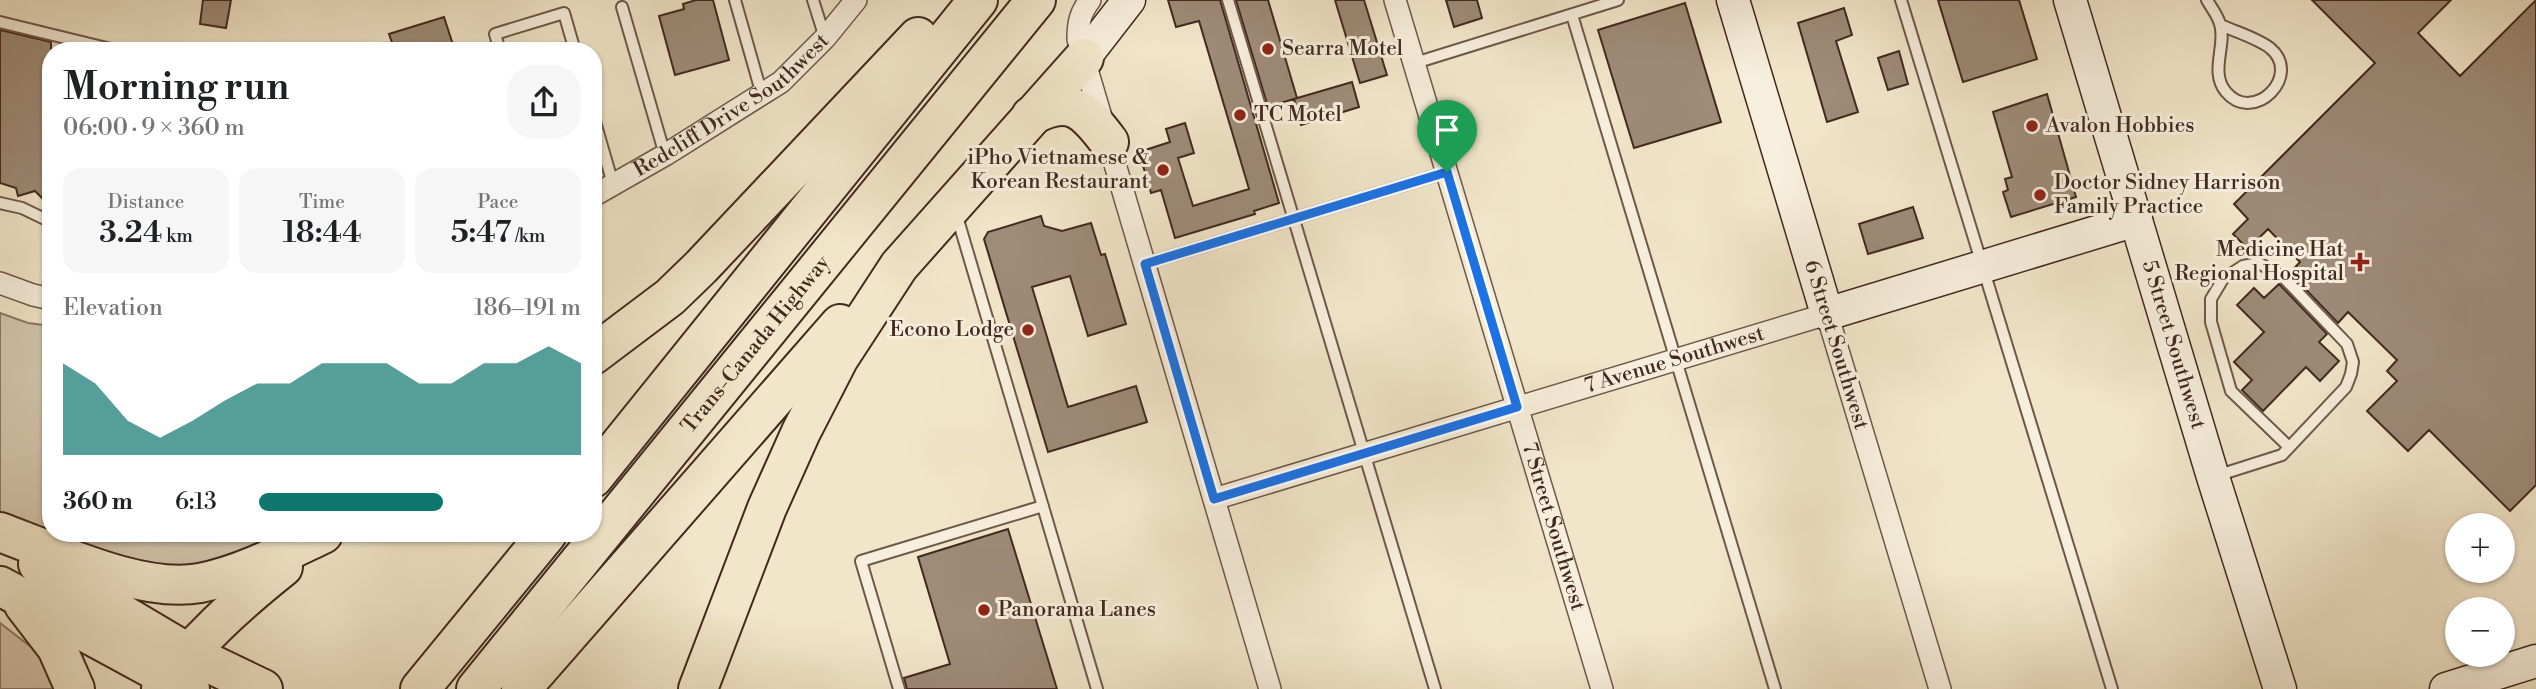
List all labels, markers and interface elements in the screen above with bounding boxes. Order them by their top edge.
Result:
street label: Redcliff Drive Southwest [629,28,835,183]
place label: Searra Motel [1282,36,1403,62]
marker: Searra Motel [1260,41,1276,57]
text: Morning run [63,64,289,111]
button: share [507,65,581,139]
pin [1417,100,1477,172]
place label: TC Motel [1254,102,1342,128]
marker: TC Motel [1232,107,1248,123]
icon: arrive [1428,111,1466,149]
place label: Avalon Hobbies [2045,113,2195,139]
text: 06:00 · 9 × 360 m [63,114,245,142]
marker: Avalon Hobbies [2024,118,2040,134]
place label: iPho Vietnamese & Korean Restaurant [967,145,1150,195]
marker: iPho Vietnamese & Korean Restaurant [1155,162,1171,178]
place label: Doctor Sidney Harrison Family Practice [2054,170,2281,220]
marker: Doctor Sidney Harrison Family Practice [2032,187,2048,203]
text: Distance [108,190,184,214]
text: Time [299,190,345,214]
text: Pace [478,190,518,214]
text: 3.24 [99,214,162,252]
text: 18:44 [282,214,362,252]
text: 5:47 [451,214,511,252]
text: km [162,224,193,248]
text: /km [511,224,545,248]
place label: Medicine Hat Regional Hospital [2175,237,2345,287]
street label: Trans-Canada Highway [676,250,836,439]
marker: Medicine Hat Regional Hospital [2350,252,2370,272]
street label: 6 Street Southwest [1798,257,1874,434]
street label: 5 Street Southwest [2136,257,2211,433]
text: Elevation [63,294,163,322]
text: 186–191 m [474,294,581,322]
place label: Econo Lodge [890,317,1014,343]
street label: 7 Avenue Southwest [1582,321,1768,399]
marker: Econo Lodge [1020,322,1036,338]
street label: 7 Street Southwest [1516,440,1591,614]
text: 360 m [63,488,133,516]
text: 6:13 [175,488,217,516]
map controls [2445,513,2515,667]
button: + [2445,513,2515,583]
place label: Panorama Lanes [998,597,1156,623]
button: − [2445,597,2515,667]
marker: Panorama Lanes [976,602,992,618]

